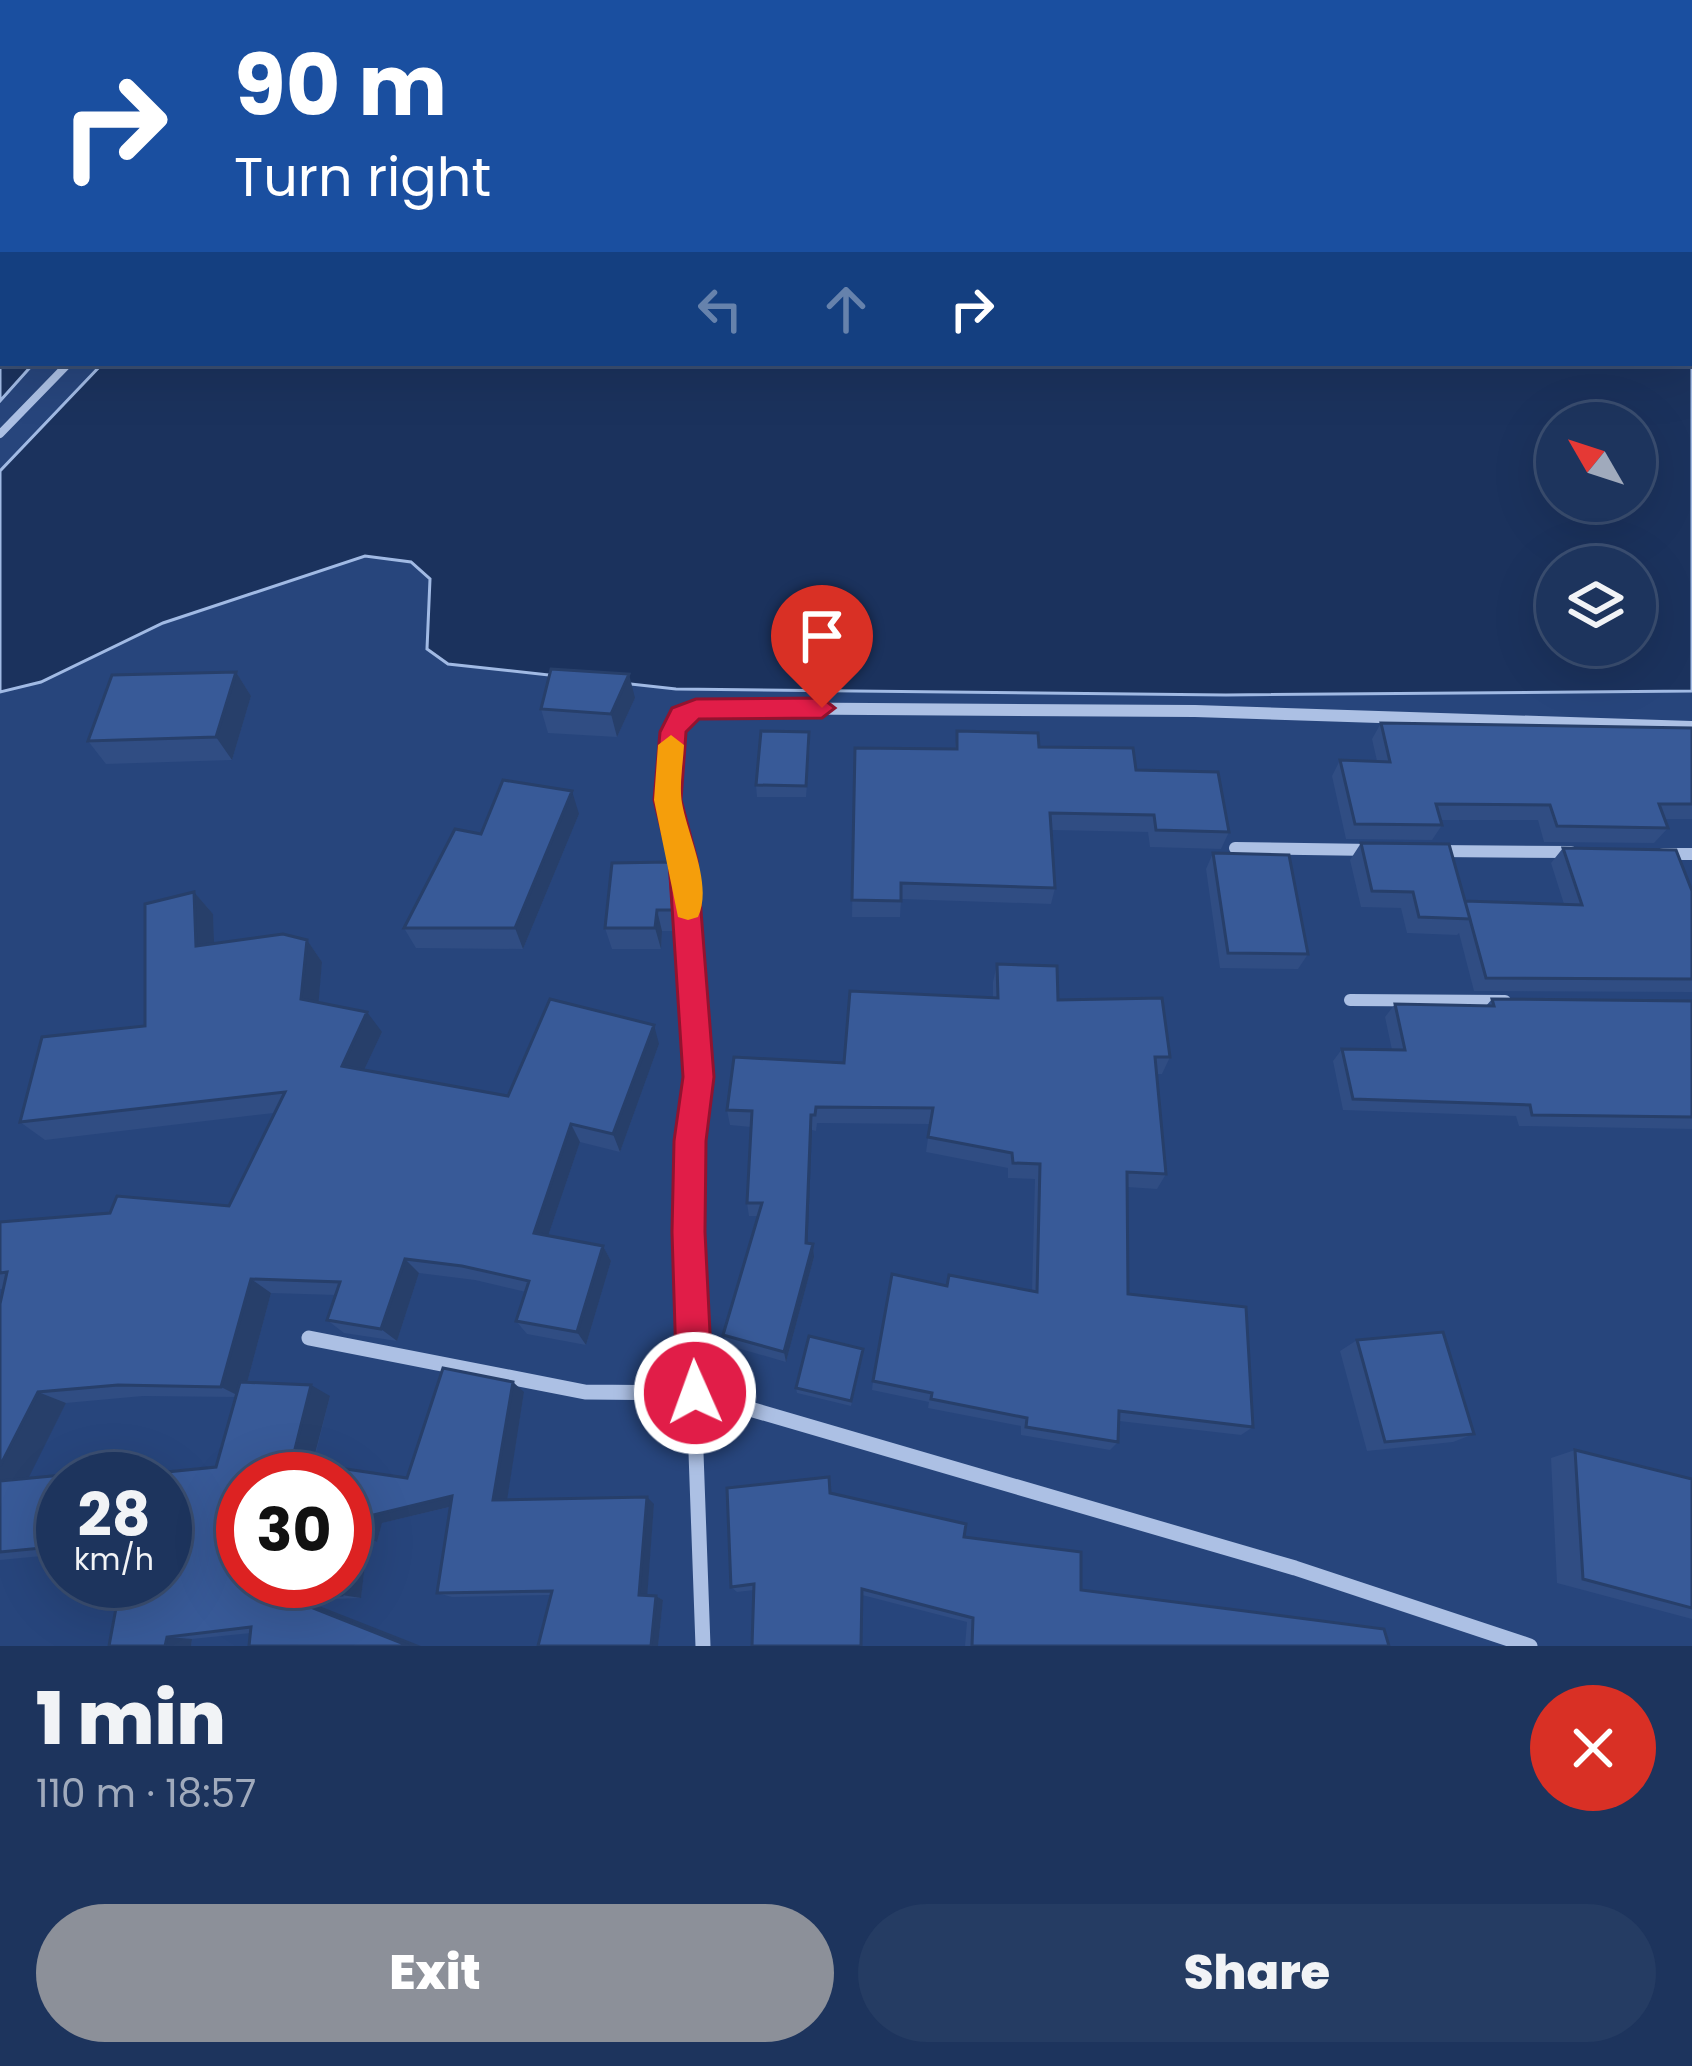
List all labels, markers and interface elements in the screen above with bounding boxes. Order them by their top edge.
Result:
text: 90 m [234,27,447,144]
icon: right [36,48,192,204]
text: Turn right [234,139,491,215]
icon: left [687,276,753,342]
icon: ahead [813,276,879,342]
icon: right [939,276,1005,342]
north arrow [1536,402,1656,522]
map controls [1536,402,1656,666]
button: layers [1536,546,1656,666]
pin [771,585,873,708]
icon: arrive [789,603,855,669]
position arrow [632,1330,758,1456]
speed limit sign: 30 [216,1452,372,1608]
text: 28 [77,1473,151,1557]
text: km/h [74,1538,154,1581]
text: 1 min [36,1668,226,1769]
button: close [1530,1685,1656,1811]
text: 110 m · 18:57 [36,1766,256,1821]
button: Exit [36,1904,834,2042]
button: Share [858,1904,1656,2042]

